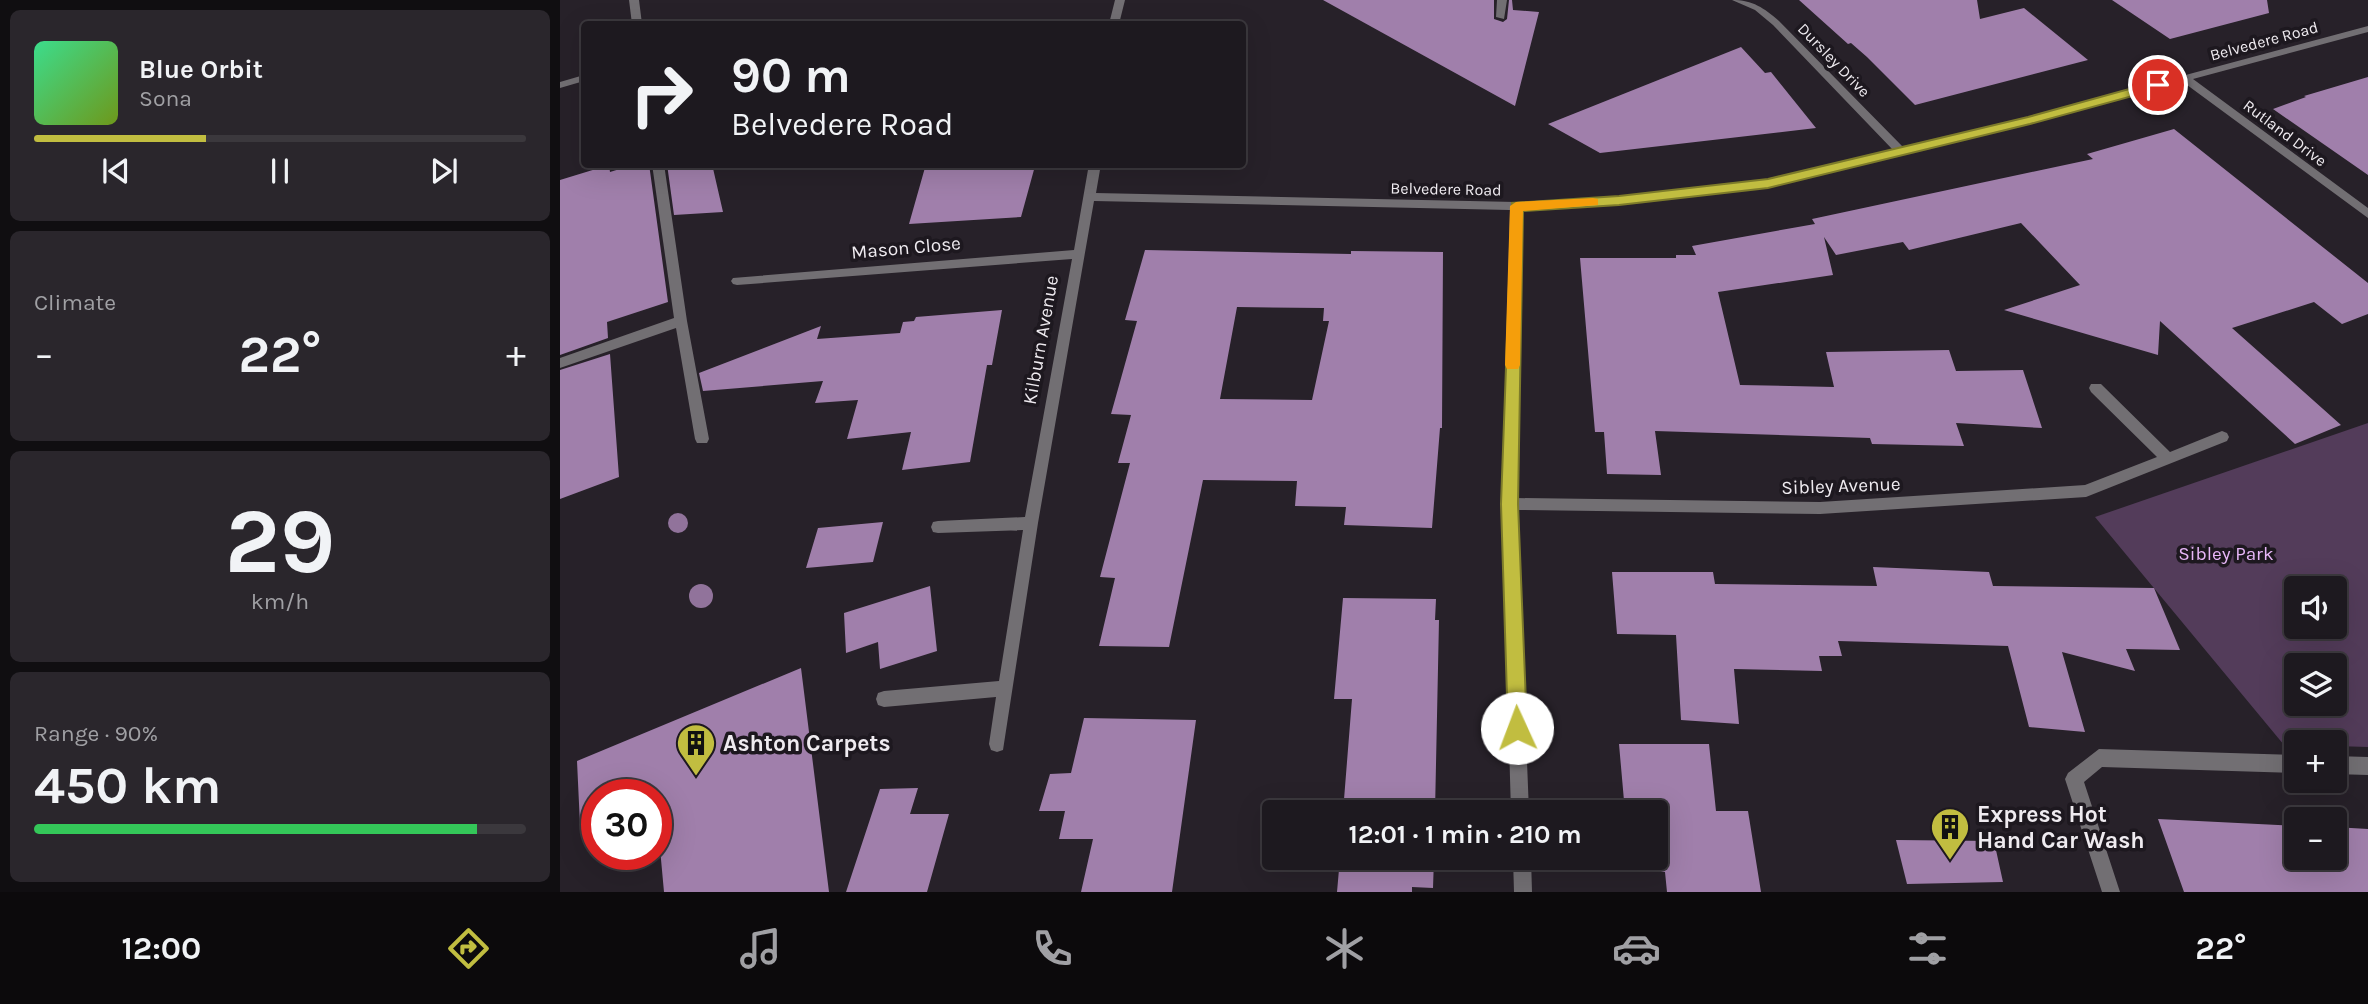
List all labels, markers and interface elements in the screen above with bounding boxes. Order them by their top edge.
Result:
street label: Belvedere Road [2208,17,2320,65]
street label: Dursley Drive [1794,19,1874,101]
text: 90 m [731,47,851,104]
icon: right [616,49,707,140]
text: Blue Orbit [139,54,263,85]
pin [2128,55,2188,115]
icon: arrive [2139,66,2177,104]
text: Sona [139,85,192,112]
street label: Rutland Drive [2240,96,2330,170]
text: Belvedere Road [731,106,953,143]
icon: previous [97,152,135,190]
icon: pause [261,152,299,190]
icon: next [425,152,463,190]
street label: Belvedere Road [1390,179,1502,199]
street label: Mason Close [850,232,962,264]
street label: Kilburn Avenue [1019,274,1063,406]
text: Climate [34,289,116,316]
text: 22° [238,324,322,385]
text: − [34,332,54,377]
text: + [506,332,526,377]
street label: Sibley Avenue [1781,473,1901,499]
text: 29 [225,489,335,595]
park label: Sibley Park [2178,543,2274,565]
map controls [2284,576,2347,870]
button: sound [2284,576,2347,639]
text: km/h [251,588,309,615]
button: layers [2284,653,2347,716]
position arrow [1480,691,1554,765]
text: Range · 90% [34,720,158,747]
building icon: Ashton Carpets [675,722,717,777]
place label: Ashton Carpets [723,730,891,757]
button: + [2284,730,2347,793]
text: 450 km [34,755,221,816]
speed limit sign: 30 [581,779,672,870]
place label: Express Hot Hand Car Wash [1977,801,2145,854]
building icon: Express Hot Hand Car Wash [1929,806,1971,861]
button: − [2284,807,2347,870]
text: 12:01 · 1 min · 210 m [1348,819,1582,850]
icon: directions [444,924,493,973]
icon: music [736,924,785,973]
icon: phone [1028,924,1077,973]
icon: climate [1320,924,1369,973]
icon: car [1612,924,1661,973]
icon: filters [1903,924,1952,973]
text: 12:00 [121,930,201,967]
text: 22° [2195,930,2246,967]

